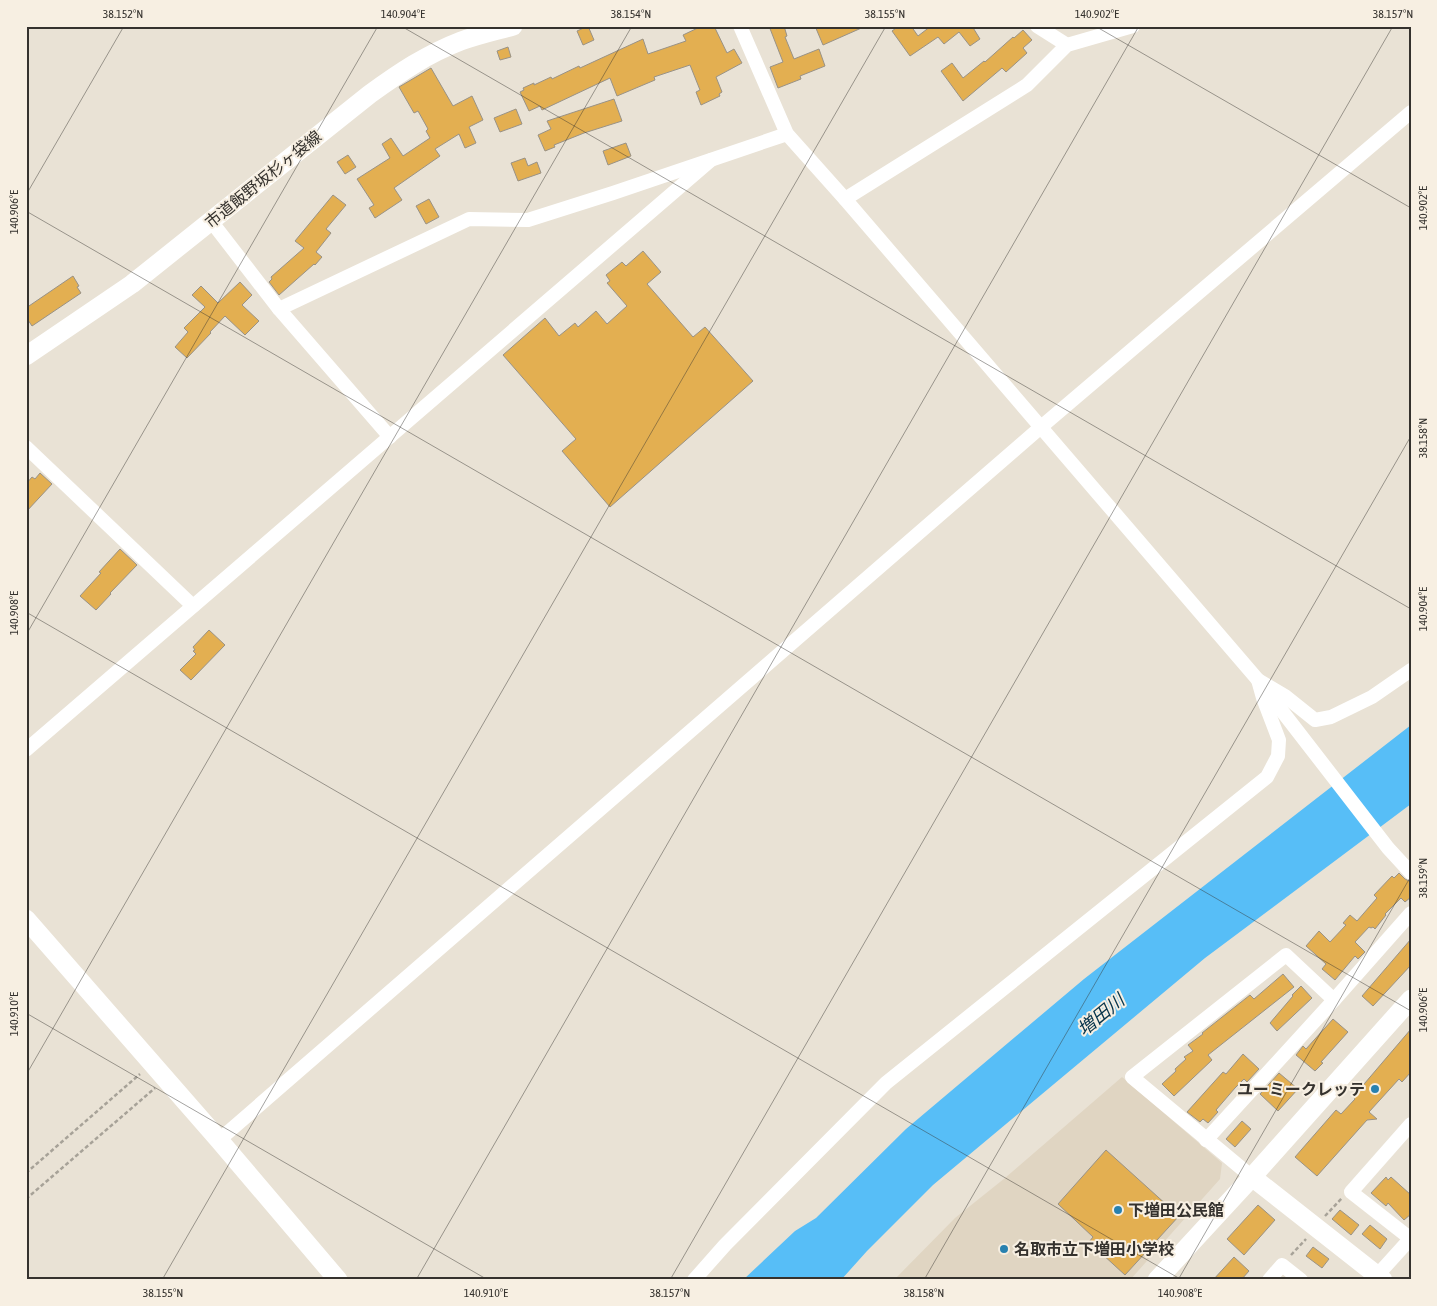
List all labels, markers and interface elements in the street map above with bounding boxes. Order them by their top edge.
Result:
text: 38.152°N [103,7,143,21]
text: 140.904°E [381,7,425,21]
text: 38.154°N [611,7,651,21]
text: 38.155°N [865,7,905,21]
text: 140.902°E [1075,7,1119,21]
text: 38.157°N [1373,7,1413,21]
street label: 市道飯野坂杉ヶ袋線 [201,127,325,231]
text: 140.902°E [1416,186,1430,230]
text: 140.906°E [7,190,21,234]
text: 38.158°N [1416,418,1430,458]
text: 140.904°E [1416,587,1430,631]
text: 140.908°E [7,591,21,635]
text: 38.159°N [1416,858,1430,898]
water label: 増田川 [1073,988,1130,1040]
text: 140.906°E [1416,988,1430,1032]
text: 140.910°E [7,992,21,1036]
place label: ユーミークレッテ [1237,1080,1365,1098]
marker: ユーミークレッテ [1369,1083,1381,1095]
place label: 下増田公民館 [1128,1201,1224,1219]
marker: 下増田公民館 [1112,1204,1124,1216]
place label: 名取市立下増田小学校 [1014,1240,1174,1258]
marker: 名取市立下増田小学校 [998,1243,1010,1255]
text: 38.155°N [143,1286,183,1300]
text: 140.910°E [464,1286,508,1300]
text: 38.157°N [650,1286,690,1300]
text: 38.158°N [904,1286,944,1300]
text: 140.908°E [1158,1286,1202,1300]

